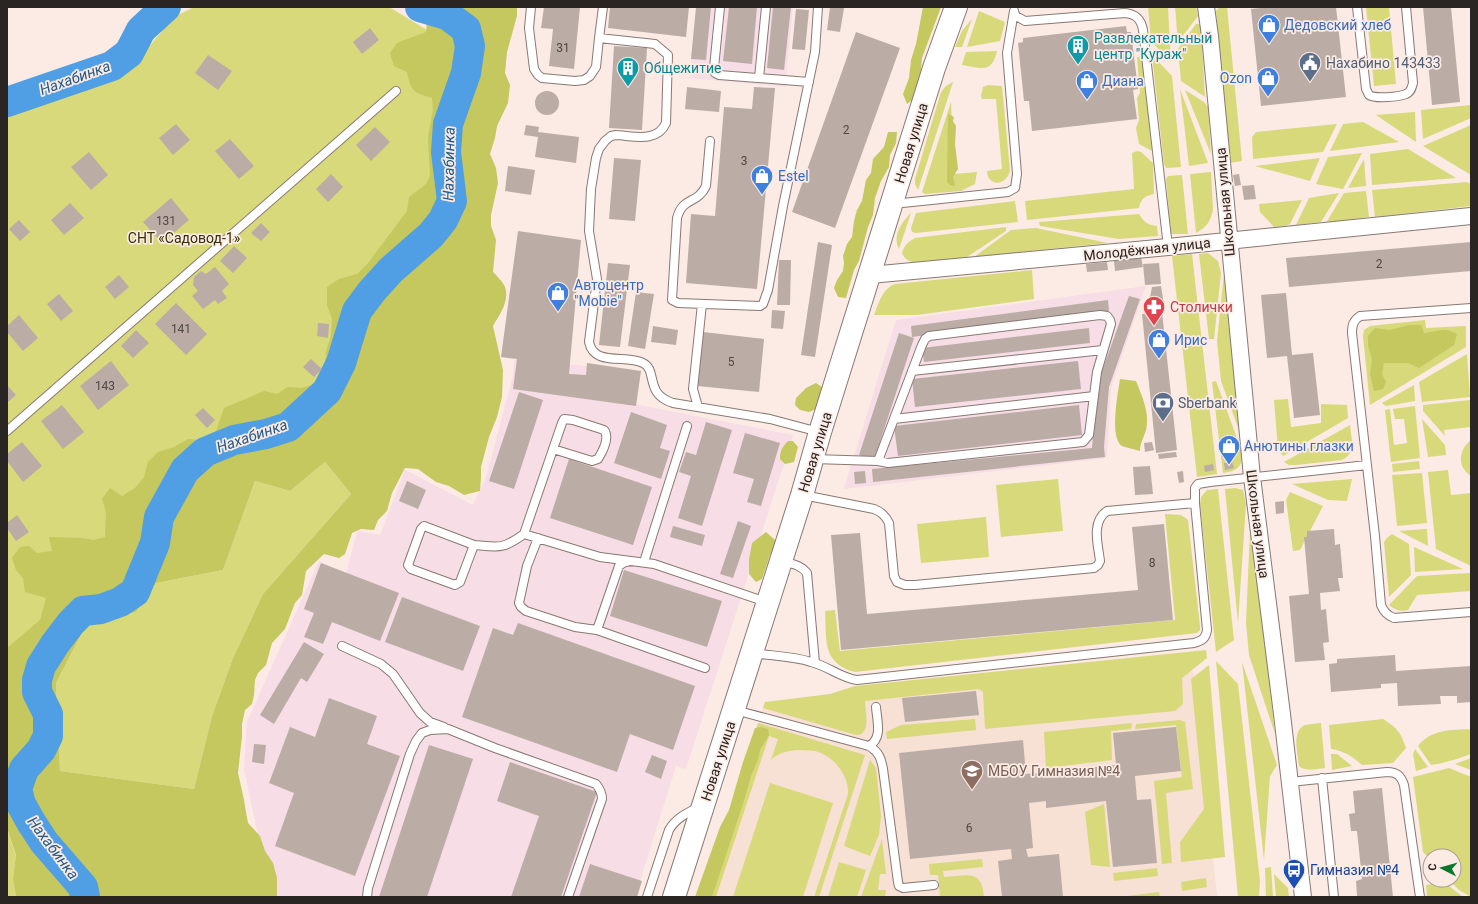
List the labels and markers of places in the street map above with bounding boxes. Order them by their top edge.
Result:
shop icon: Дедовский хлеб [1256,12,1282,45]
place label: Дедовский хлеб [1284,17,1391,33]
place label: Развлекательный центр "Кураж" [1094,30,1212,62]
building icon: Развлекательный центр "Кураж" [1065,33,1091,66]
public building icon: Нахабино 143433 [1297,50,1323,83]
building icon: Общежитие [615,55,641,88]
place label: Нахабино 143433 [1326,55,1441,71]
place label: Общежитие [644,60,721,76]
shop icon: Ozon [1255,65,1281,98]
shop icon: Диана [1074,68,1100,101]
place label: Ozon [1220,70,1252,86]
place label: Диана [1102,73,1144,89]
shop icon: Estel [749,163,775,196]
place label: Estel [778,168,809,184]
place label: Автоцентр "Mobie" [574,277,644,309]
shop icon: Автоцентр "Mobie" [545,280,571,313]
pharmacy icon: Столички [1141,294,1167,327]
place label: Столички [1170,299,1233,315]
shop icon: Ирис [1146,327,1172,360]
place label: Ирис [1174,332,1207,348]
bank icon: Sberbank [1150,390,1176,423]
place label: Sberbank [1178,395,1238,411]
shop icon: Анютины глазки [1216,433,1242,466]
place label: Анютины глазки [1244,438,1354,454]
school or university icon: МБОУ Гимназия №4 [959,758,985,791]
place label: МБОУ Гимназия №4 [988,763,1120,779]
bus stop icon: Гимназия №4 [1281,857,1307,890]
place label: Гимназия №4 [1310,862,1399,878]

